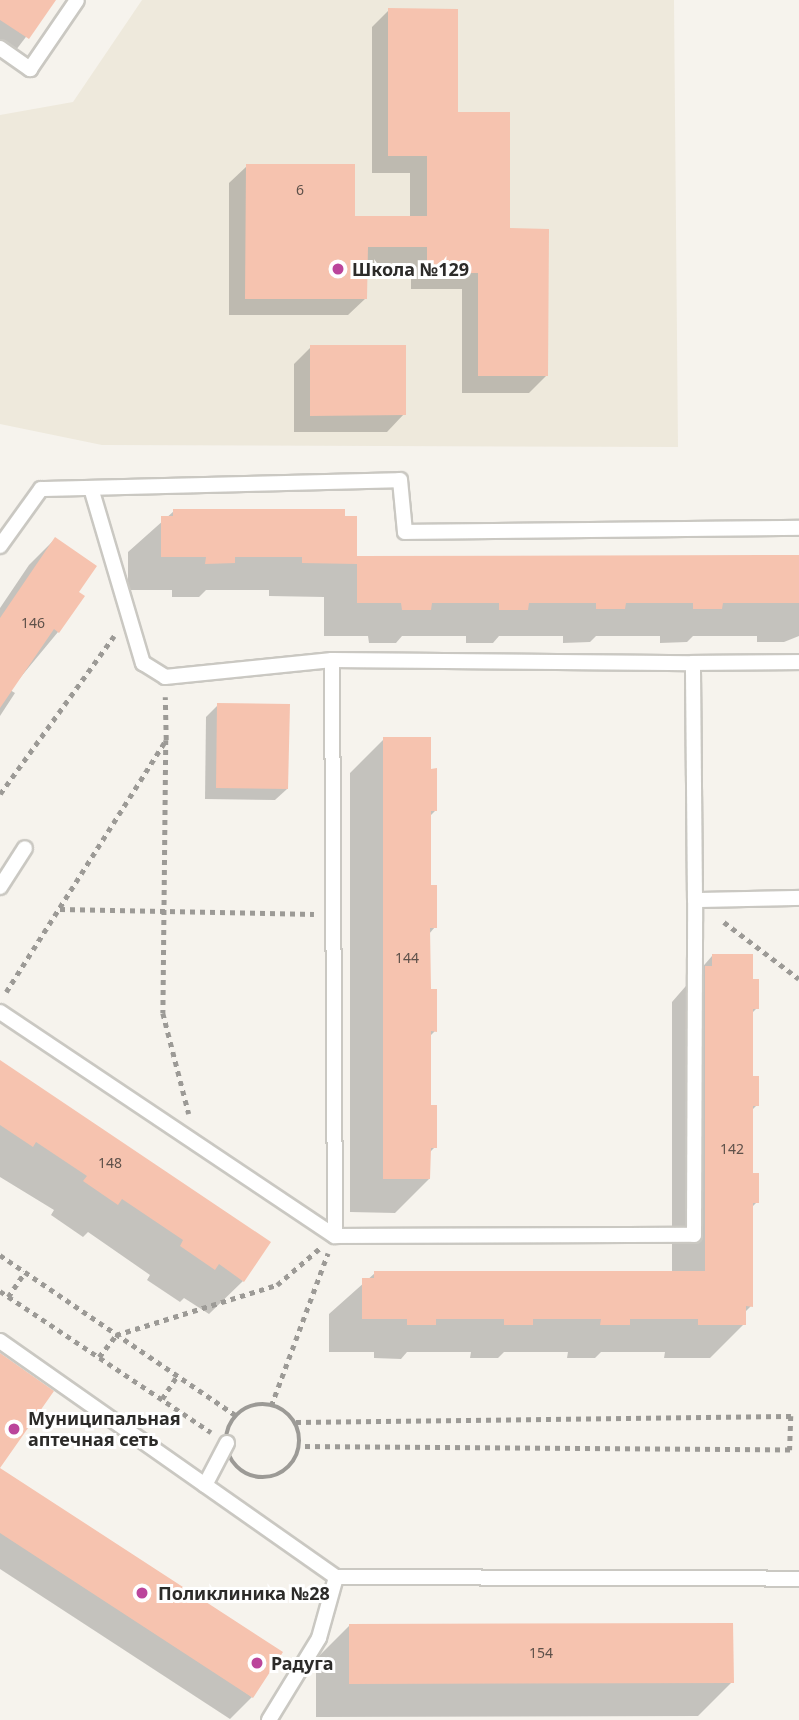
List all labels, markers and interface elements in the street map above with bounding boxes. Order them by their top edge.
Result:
house number: 6 [296,182,304,198]
place label: Школа №129 [352,258,469,280]
marker: Школа №129 [330,261,346,277]
house number: 146 [21,615,45,631]
house number: 144 [395,950,419,966]
house number: 142 [720,1141,744,1157]
house number: 148 [98,1155,122,1171]
place label: Муниципальная аптечная сеть [28,1408,181,1450]
marker: Муниципальная аптечная сеть [6,1421,22,1437]
place label: Поликлиника №28 [158,1582,330,1604]
marker: Поликлиника №28 [132,1583,152,1603]
house number: 154 [529,1645,553,1661]
place label: Радуга [271,1652,334,1674]
marker: Радуга [249,1655,265,1671]

